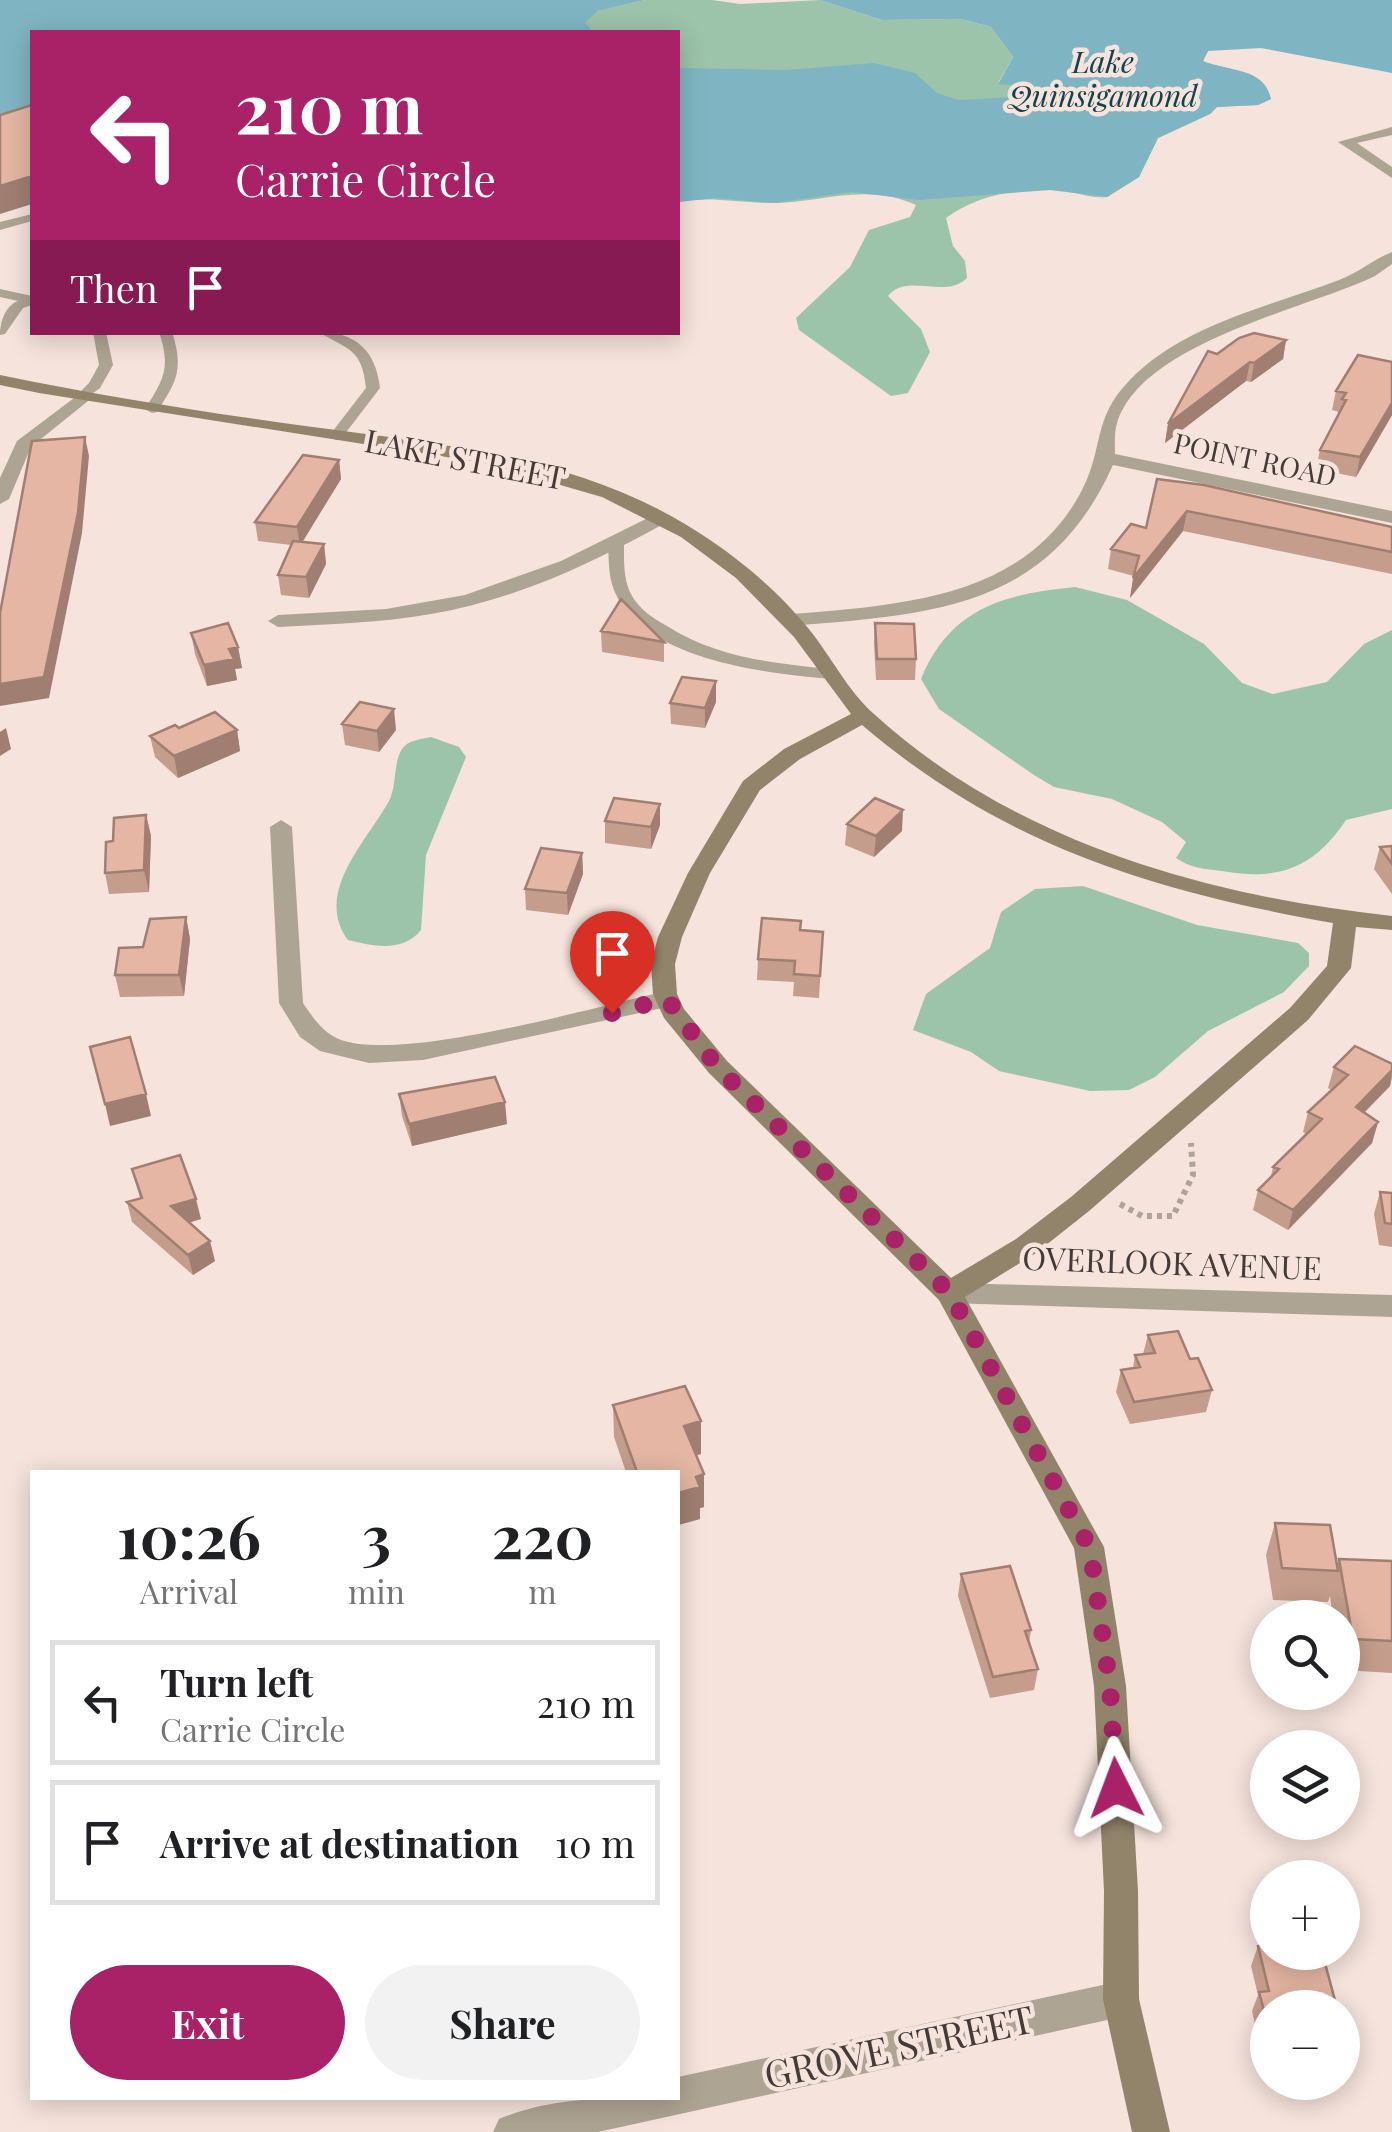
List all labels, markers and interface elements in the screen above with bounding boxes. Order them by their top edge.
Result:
water label: Lake Quinsigamond [1006,41,1198,115]
text: 210 m [235,58,423,152]
icon: left [70,70,200,200]
text: Carrie Circle [235,148,496,208]
icon: arrive [178,260,233,315]
text: Then [70,262,158,313]
street label: LAKE STREET [361,417,569,498]
street label: POINT ROAD [1170,423,1340,494]
pin [570,911,655,1014]
icon: arrive [585,926,640,981]
street label: OVERLOOK AVENUE [1022,1235,1323,1288]
text: 10:26 [117,1494,261,1574]
text: 3 [362,1494,391,1574]
text: 220 [492,1494,593,1574]
text: Arrival [140,1569,238,1612]
text: min [348,1569,405,1612]
text: m [528,1569,557,1612]
map controls [1250,1600,1360,2100]
button: search [1250,1600,1360,1710]
text: Turn left [160,1656,313,1707]
icon: left [75,1675,130,1730]
text: 210 m [537,1677,635,1728]
text: Carrie Circle [160,1707,346,1750]
button: layers [1250,1730,1360,1840]
position arrow [1064,1736,1168,1840]
icon: arrive [75,1815,130,1870]
text: Arrive at destination [160,1817,519,1868]
text: 10 m [555,1817,635,1868]
button: + [1250,1860,1360,1970]
button: Exit [70,1965,345,2080]
button: Share [365,1965,640,2080]
button: − [1250,1990,1360,2100]
street label: GROVE STREET [759,1992,1038,2099]

